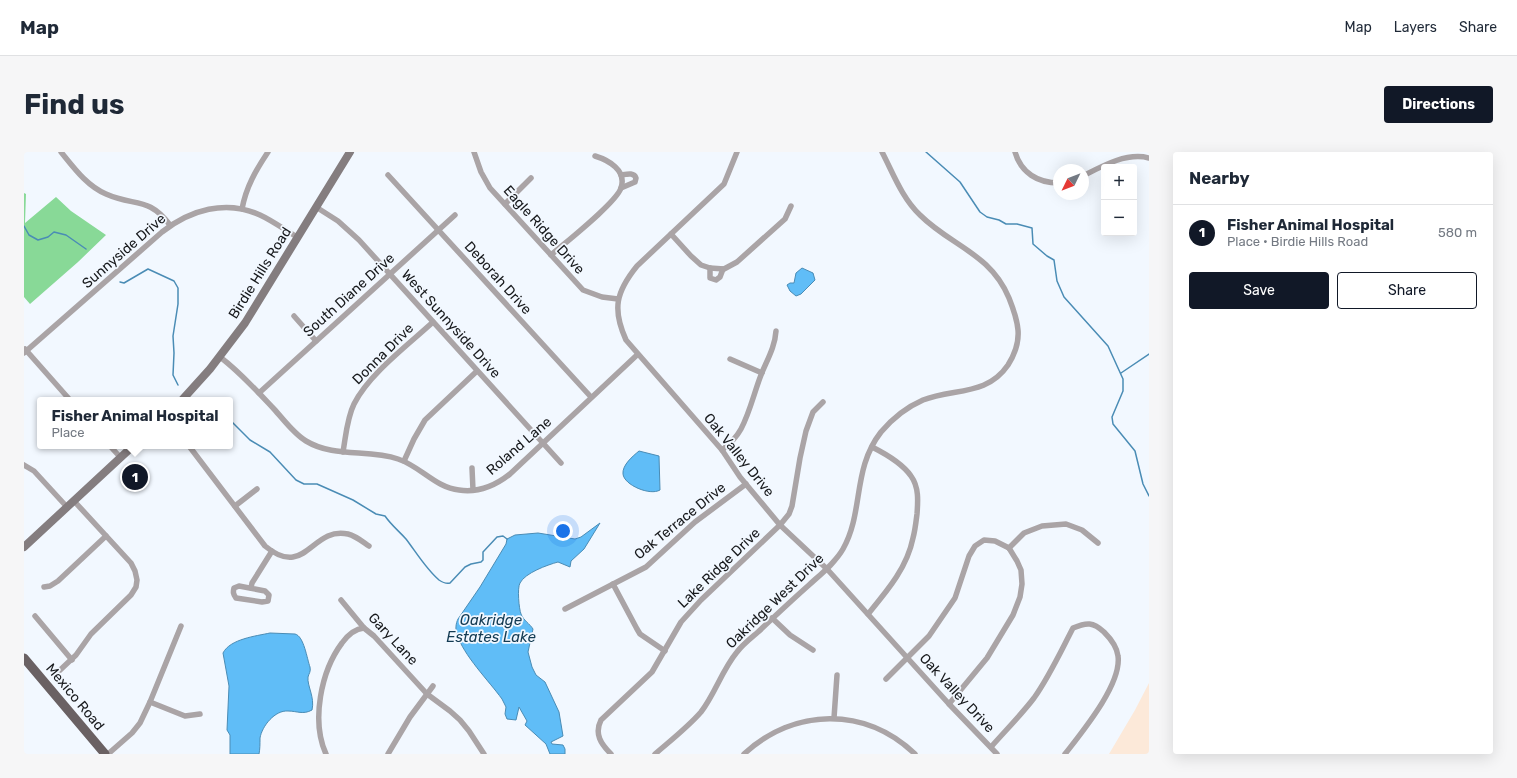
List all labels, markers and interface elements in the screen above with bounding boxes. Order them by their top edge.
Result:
text: Map [20,16,59,39]
text: Map [1345,19,1372,36]
text: Layers [1394,19,1437,36]
text: Share [1459,19,1497,36]
button: Directions [1384,86,1493,123]
text: Find us [24,88,124,121]
north arrow [1053,164,1089,200]
map controls [1101,164,1137,236]
button: + [1101,164,1137,200]
text: Nearby [1189,168,1250,188]
street label: Eagle Ridge Drive [500,182,588,278]
button: − [1101,200,1137,236]
street label: Sunnyside Drive [79,210,169,292]
text: Fisher Animal Hospital [1227,216,1394,234]
street label: Birdie Hills Road [225,224,295,322]
text: 1 [1199,225,1205,240]
text: 580 m [1438,225,1477,240]
text: Place · Birdie Hills Road [1227,234,1368,249]
street label: Deborah Drive [461,238,535,318]
street label: South Diane Drive [300,249,398,340]
street label: West Sunnyside Drive [398,266,504,382]
button: Save [1189,272,1329,309]
button: Share [1337,272,1477,309]
street label: Donna Drive [349,320,417,388]
popup [37,397,233,449]
text: Fisher Animal Hospital [51,407,219,425]
street label: Oak Valley Drive [700,410,778,500]
street label: Roland Lane [483,413,555,479]
text: Place [51,425,85,440]
pin: 1 [122,462,148,492]
street label: Oak Terrace Drive [631,479,729,563]
your location [553,521,573,541]
street label: Lake Ridge Drive [674,524,764,612]
street label: Oakridge West Drive [723,550,828,652]
street label: Gary Lane [365,609,422,669]
water label: Oakridge Estates Lake [446,611,536,646]
street label: Oak Valley Drive [916,650,998,736]
street label: Mexico Road [42,660,108,734]

